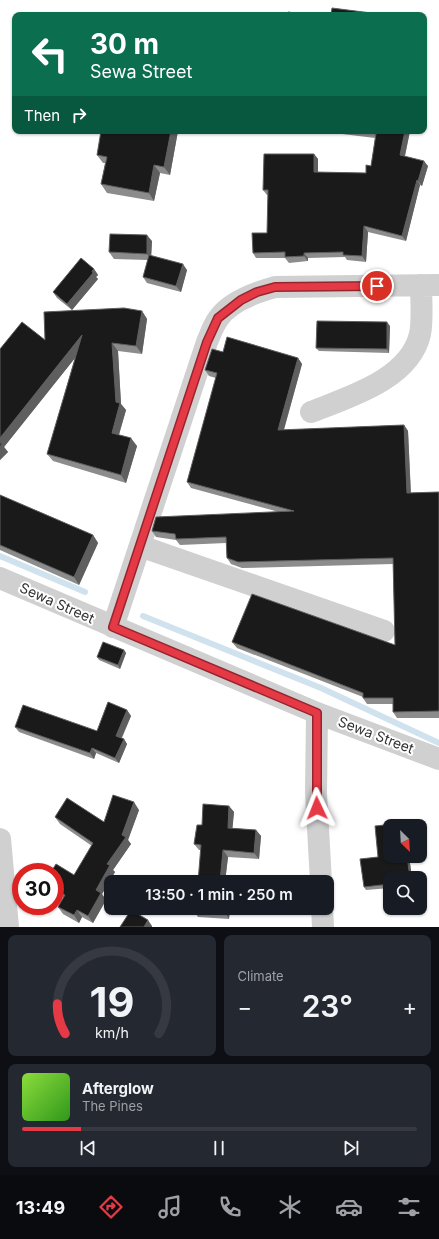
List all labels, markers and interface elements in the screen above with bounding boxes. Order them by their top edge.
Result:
text: 30 m [90,27,159,61]
icon: left [24,28,76,80]
text: Sewa Street [90,61,192,82]
icon: right [68,104,90,126]
text: Then [24,106,60,125]
pin [360,269,394,303]
icon: arrive [366,275,388,297]
street label: Sewa Street [17,579,97,627]
street label: Sewa Street [336,712,417,757]
position arrow [296,787,338,829]
north arrow [383,819,427,863]
map controls [383,819,427,915]
speed limit sign: 30 [12,863,64,915]
button: search [383,871,427,915]
text: 13:50 · 1 min · 250 m [145,885,293,904]
text: Climate [238,968,284,984]
text: 19 [89,976,134,1026]
text: 23° [302,988,353,1024]
text: − [238,994,252,1020]
text: + [402,994,417,1020]
text: km/h [95,1023,129,1040]
text: Afterglow [82,1079,154,1098]
text: The Pines [82,1098,143,1114]
icon: previous [77,1137,99,1159]
icon: pause [208,1137,230,1159]
icon: next [340,1137,362,1159]
icon: directions [97,1193,125,1221]
icon: music [156,1193,184,1221]
icon: phone [216,1193,244,1221]
icon: climate [276,1193,304,1221]
icon: car [335,1193,363,1221]
icon: filters [395,1193,423,1221]
text: 13:49 [16,1197,65,1218]

